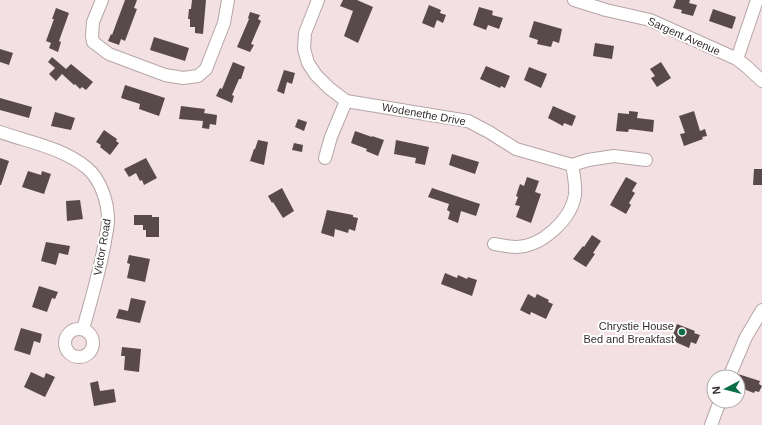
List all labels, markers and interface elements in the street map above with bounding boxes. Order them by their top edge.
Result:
street label: Sargent Avenue [646,15,722,57]
street label: Wodenethe Drive [381,101,467,127]
street label: Victor Road [91,218,113,276]
place label: Chrystie House Bed and Breakfast [583,320,674,345]
marker: Chrystie House Bed and Breakfast [677,327,687,337]
north arrow [706,369,746,409]
text: N [710,385,723,395]

